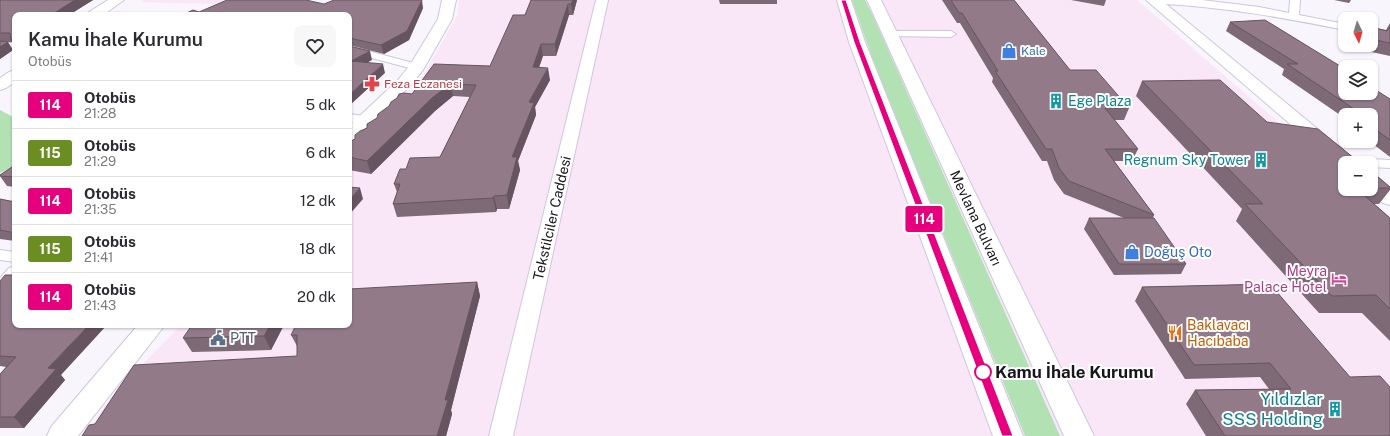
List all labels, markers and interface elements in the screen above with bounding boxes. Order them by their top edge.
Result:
north arrow [1338,12,1378,52]
map controls [1338,12,1378,196]
button: heart [294,25,336,67]
text: Kamu İhale Kurumu [28,28,203,50]
shop icon: Kale [1000,42,1018,60]
place label: Kale [1021,44,1046,58]
text: Otobüs [28,54,72,69]
button: layers [1338,60,1378,100]
pharmacy icon: Feza Eczanesi [363,75,381,93]
place label: Feza Eczanesi [384,77,462,91]
text: Otobüs [84,89,136,106]
building icon: Ege Plaza [1047,92,1065,110]
place label: Ege Plaza [1068,93,1132,109]
text: 5 dk [305,96,336,113]
text: 114 [39,97,61,113]
text: 21:28 [84,106,116,121]
button: + [1338,108,1378,148]
text: Otobüs [84,137,136,154]
text: 6 dk [306,144,336,161]
text: 115 [39,145,61,161]
building icon: Regnum Sky Tower [1252,151,1270,169]
place label: Regnum Sky Tower [1124,152,1249,168]
text: 21:29 [84,154,116,169]
street label: Tekstilciler Caddesi [530,154,574,282]
button: − [1338,156,1378,196]
street label: Mevlana Bulvarı [947,168,1005,268]
text: Otobüs [84,185,136,202]
text: 12 dk [300,192,336,209]
text: 114 [39,193,61,209]
text: 21:35 [84,202,117,217]
line badge: 114 [901,206,947,232]
text: 114 [913,211,935,227]
text: Otobüs [84,233,136,250]
text: 18 dk [299,240,336,257]
text: 115 [39,241,61,257]
shop icon: Doğuş Oto [1123,243,1141,261]
place label: Doğuş Oto [1144,244,1212,260]
text: 21:41 [84,250,113,265]
place label: Meyra Palace Hotel [1244,263,1327,295]
hotel icon: Meyra Palace Hotel [1330,270,1348,288]
text: Otobüs [84,281,136,298]
text: 20 dk [297,288,336,305]
text: 114 [39,289,61,305]
text: 21:43 [84,298,116,313]
place label: Baklavacı Hacıbaba [1187,317,1249,349]
restaurant icon: Baklavacı Hacıbaba [1166,324,1184,342]
public building icon: PTT [209,329,227,347]
place label: PTT [230,330,256,346]
place label: Kamu İhale Kurumu [995,362,1154,382]
marker: Kamu İhale Kurumu [974,363,992,381]
place label: Yıldızlar SSS Holding [1222,389,1323,429]
building icon: Yıldızlar SSS Holding [1326,400,1344,418]

